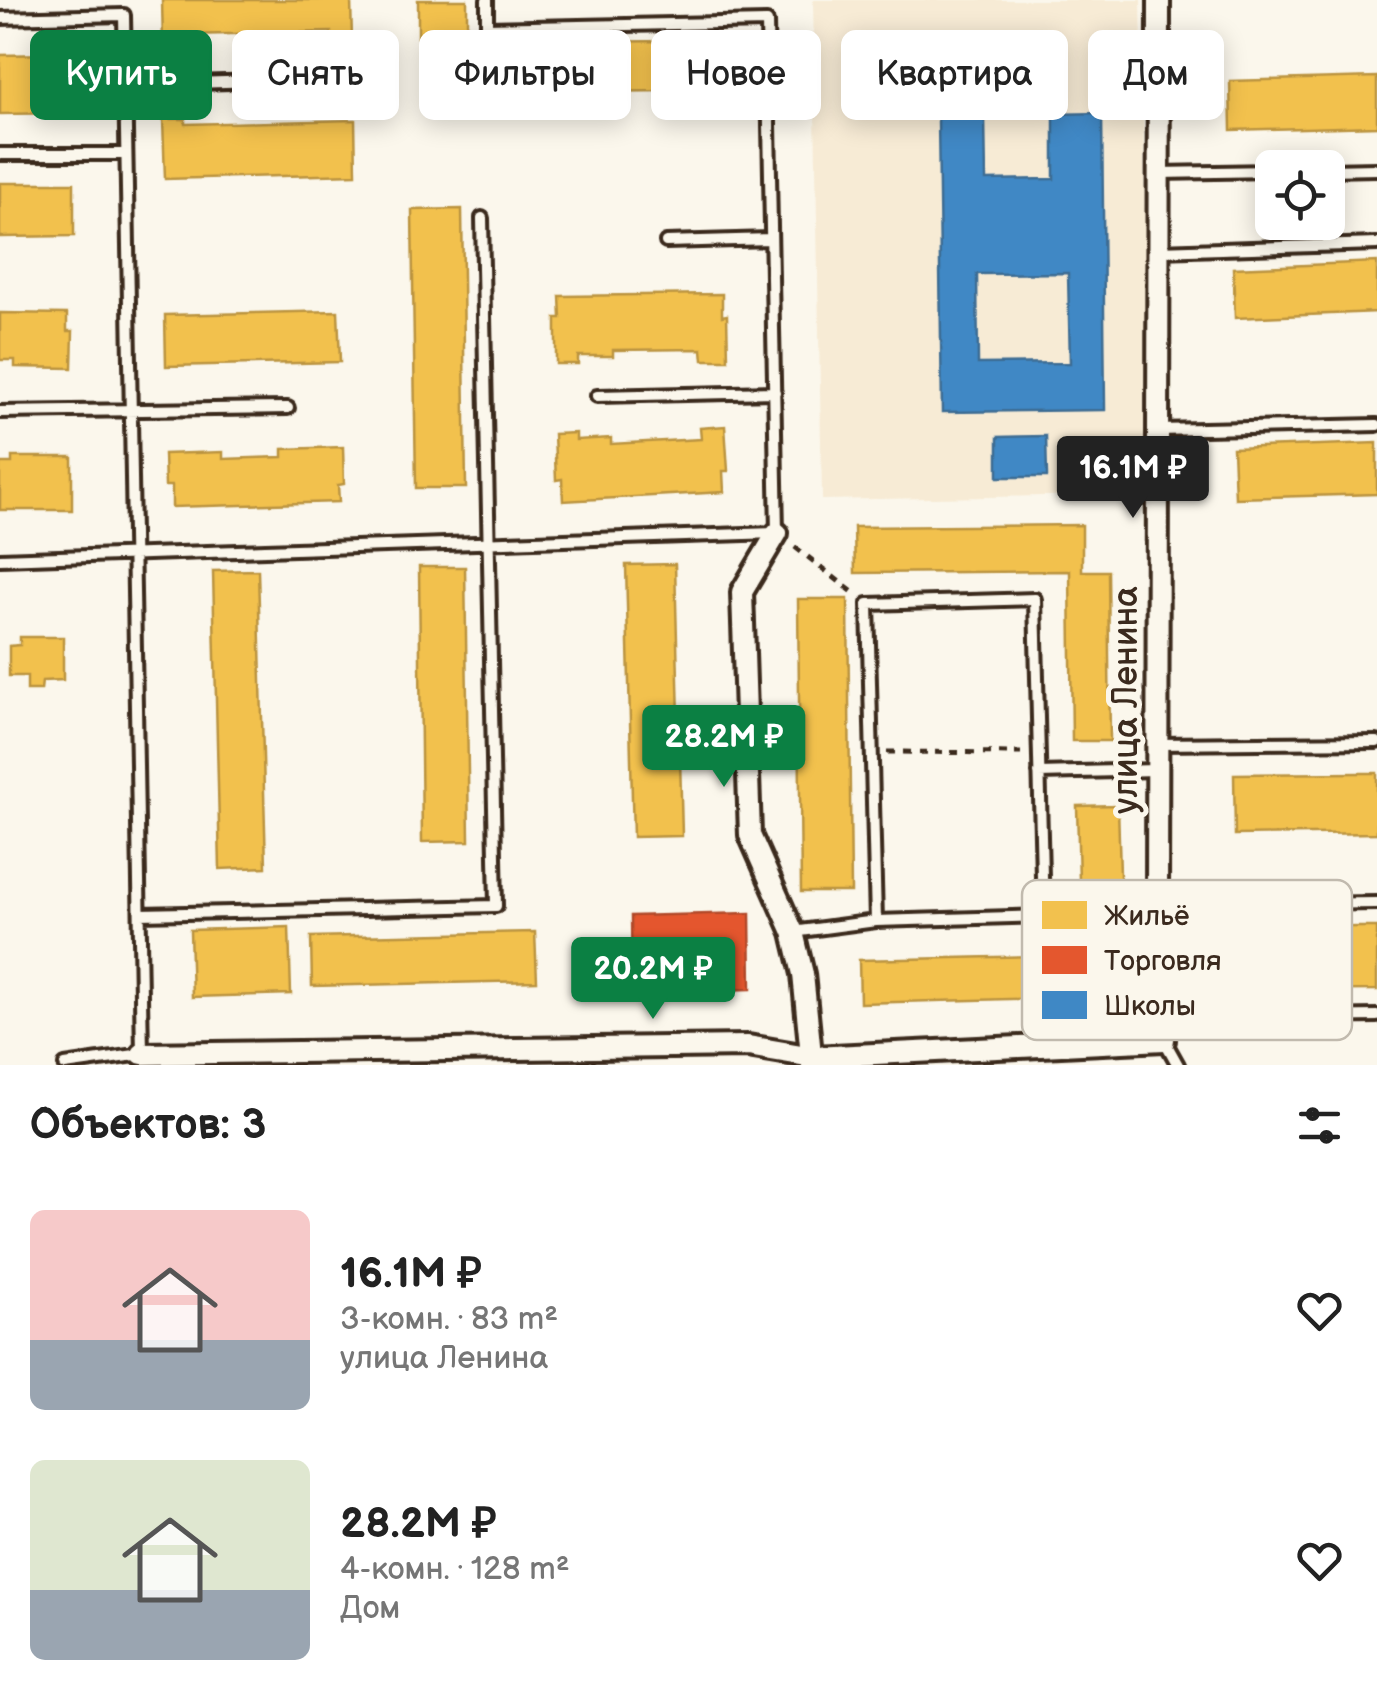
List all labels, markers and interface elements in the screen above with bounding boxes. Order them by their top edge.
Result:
chip: Купить [30,30,212,120]
chip: Снять [232,30,399,120]
chip: Фильтры [419,30,631,120]
chip: Новое [651,30,821,120]
chip: Квартира [841,30,1068,120]
chip: Дом [1088,30,1224,120]
map controls [1255,150,1345,240]
button: locate [1255,150,1345,240]
pin: 16.1M ₽ [1041,436,1225,521]
text: 16.1M ₽ [1079,449,1187,488]
street label: улица Ленина [1105,586,1148,814]
pin: 28.2M ₽ [632,705,816,790]
text: 28.2M ₽ [664,718,784,757]
legend [1022,880,1352,1040]
text: Жильё [1104,900,1189,933]
pin: 20.2M ₽ [561,937,745,1022]
text: Торговля [1104,945,1222,978]
text: 20.2M ₽ [593,950,713,989]
text: Школы [1104,990,1196,1023]
icon: filters [1292,1098,1347,1153]
text: Объектов: 3 [30,1100,266,1151]
text: 16.1M ₽ [340,1249,482,1300]
icon: home [110,1250,230,1370]
icon: heart [1292,1283,1347,1338]
text: 3-комн. · 83 m² [340,1300,558,1339]
text: улица Ленина [340,1339,548,1378]
text: 28.2M ₽ [340,1499,497,1550]
icon: home [110,1500,230,1620]
icon: heart [1292,1533,1347,1588]
text: 4-комн. · 128 m² [340,1550,570,1589]
text: Дом [340,1589,400,1628]

